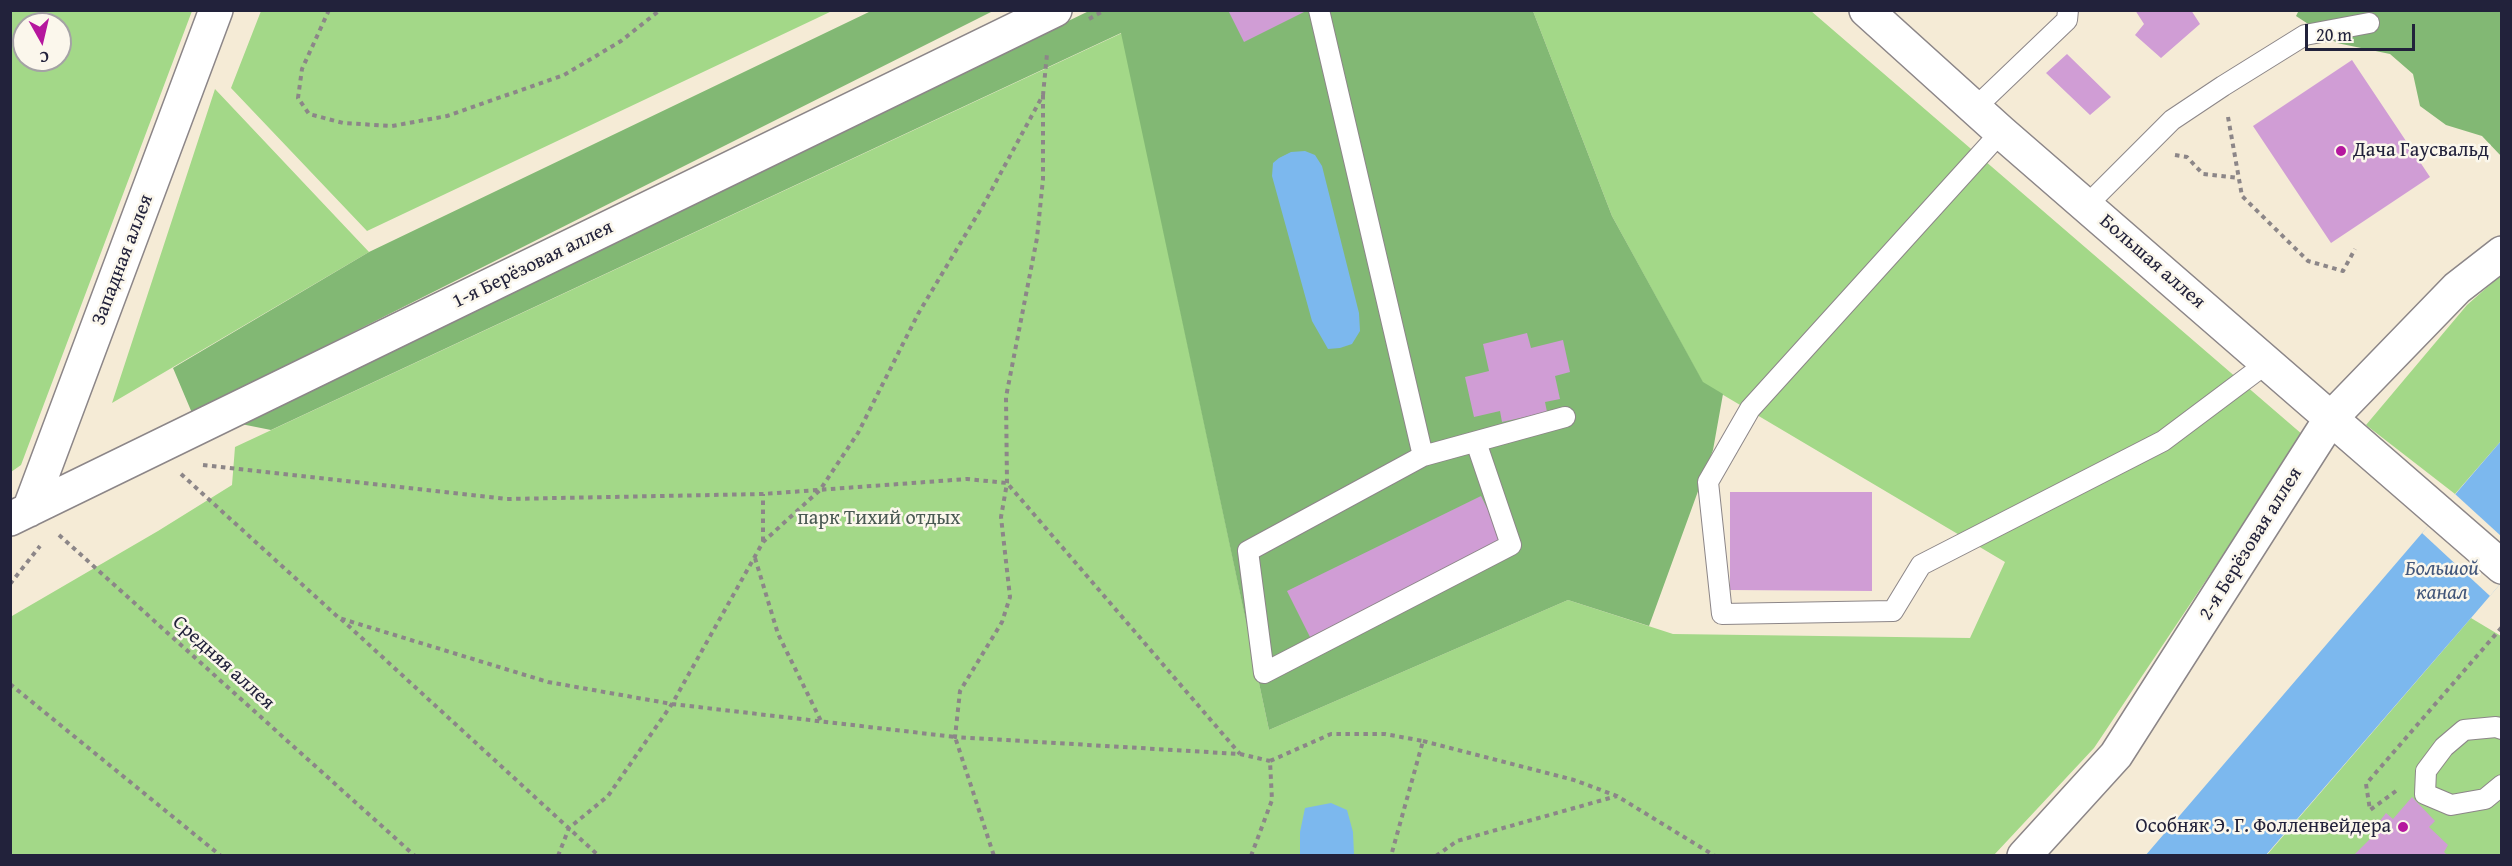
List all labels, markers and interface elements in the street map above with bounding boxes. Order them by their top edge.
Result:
north arrow [12,12,72,72]
scale bar [2308,12,2418,50]
text: 20 m [2316,21,2352,48]
text: С [38,45,50,70]
place label: Дача Гаусвальд [2353,139,2489,163]
marker: Дача Гаусвальд [2334,144,2348,158]
street label: Западная аллея [87,191,159,329]
street label: Большая аллея [2094,210,2210,314]
street label: 1-я Берёзовая аллея [449,216,617,314]
street label: 2-я Берёзовая аллея [2194,463,2308,625]
park label: парк Тихий отдых [798,507,960,531]
water label: Большой канал [2405,557,2479,607]
street label: Средняя аллея [167,611,279,715]
place label: Особняк Э. Г. Фолленвейдера [2135,815,2391,839]
marker: Особняк Э. Г. Фолленвейдера [2396,820,2410,834]

